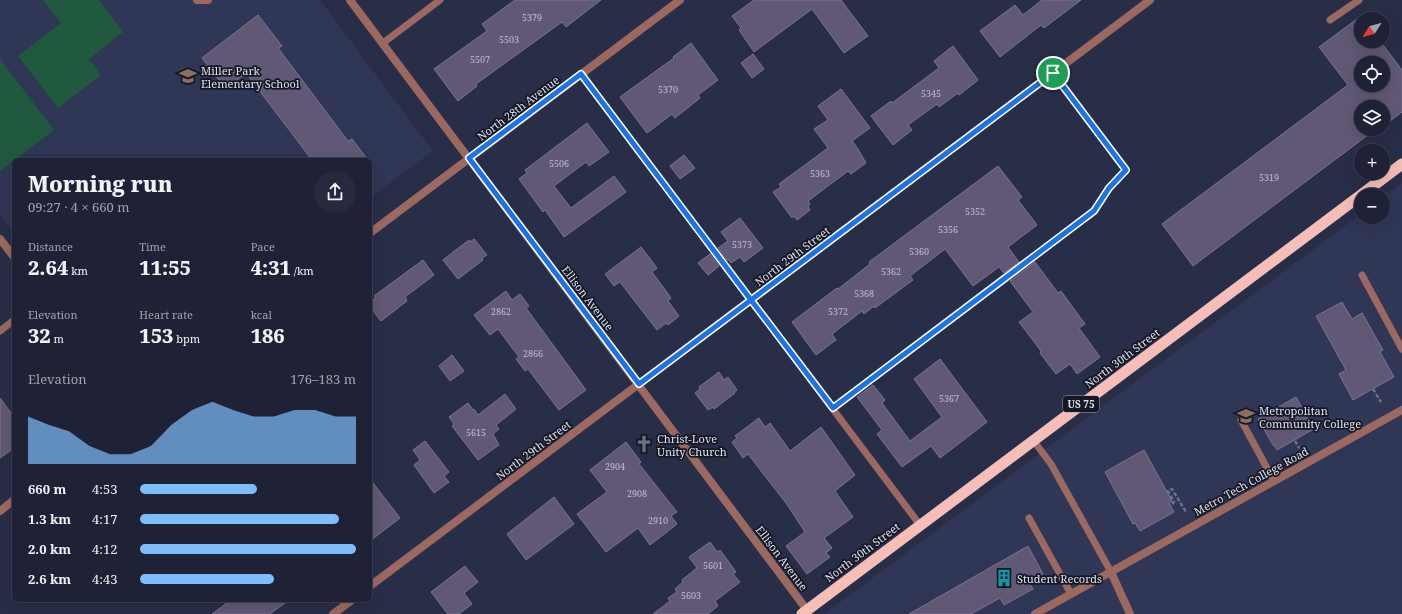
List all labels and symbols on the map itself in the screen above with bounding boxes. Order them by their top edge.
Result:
house number: 5379 [522,11,542,24]
north arrow [1354,12,1390,48]
house number: 5503 [499,33,519,46]
house number: 5507 [470,53,490,66]
pin [1036,56,1070,90]
place label: Miller Park Elementary School [201,63,300,91]
school or university icon: Miller Park Elementary School [178,66,198,86]
street label: North 28th Avenue [474,72,562,144]
house number: 5370 [658,83,678,96]
house number: 5345 [921,87,941,100]
house number: 5506 [549,157,569,170]
house number: 5363 [810,167,830,180]
house number: 5319 [1259,171,1279,184]
house number: 5352 [965,205,985,218]
street label: North 29th Street [751,223,833,289]
house number: 5356 [938,223,958,236]
house number: 5373 [732,238,752,251]
house number: 5360 [909,245,929,258]
street label: Ellison Avenue [559,262,617,334]
house number: 5362 [881,265,901,278]
house number: 5368 [854,287,874,300]
house number: 2862 [491,305,511,318]
house number: 5372 [828,305,848,318]
street label: North 30th Street [1081,325,1163,391]
house number: 2866 [523,347,543,360]
house number: 5367 [939,392,959,405]
road number: US 75 [1063,396,1099,412]
place label: Metropolitan Community College [1259,403,1361,431]
school or university icon: Metropolitan Community College [1236,406,1256,426]
street label: North 29th Street [492,417,574,483]
house number: 5615 [466,426,486,439]
place label: Christ-Love Unity Church [657,431,727,459]
church icon: Christ-Love Unity Church [634,434,654,454]
street label: Metro Tech College Road [1191,443,1311,519]
house number: 2904 [605,460,625,473]
house number: 2908 [627,487,647,500]
house number: 2910 [648,514,668,527]
street label: North 30th Street [821,519,903,585]
street label: Ellison Avenue [753,522,811,594]
house number: 5601 [703,559,723,572]
building icon: Student Records [994,568,1014,588]
place label: Student Records [1017,571,1102,586]
house number: 5603 [681,589,701,602]

